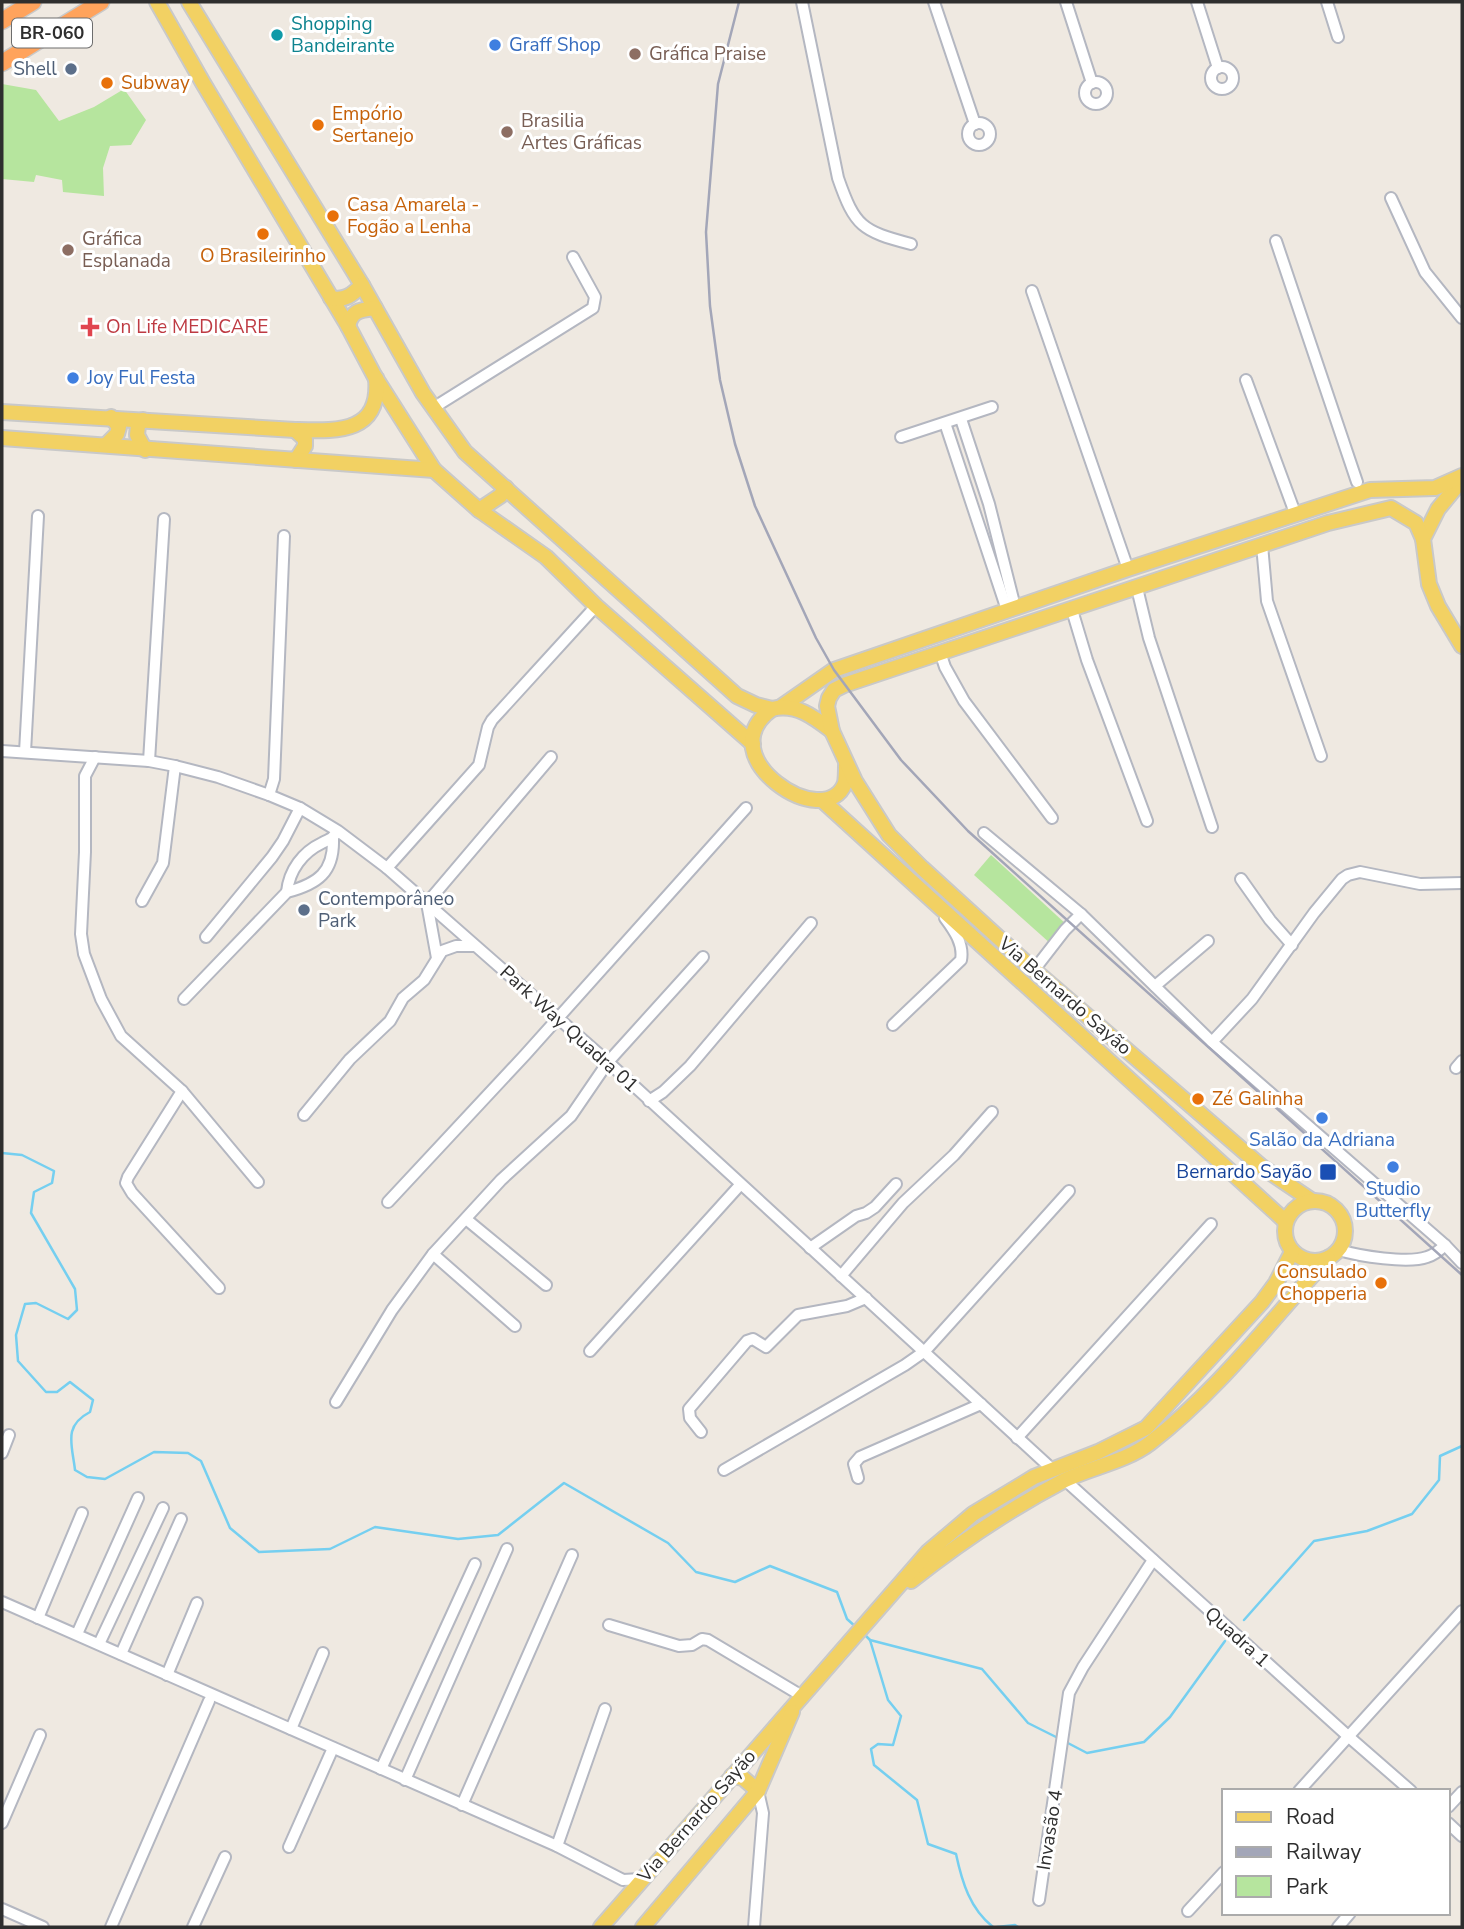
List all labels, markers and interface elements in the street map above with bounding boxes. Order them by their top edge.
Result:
place label: Shopping Bandeirante [291,11,395,59]
road number: BR-060 [12,18,92,48]
marker: Shopping Bandeirante [269,27,285,43]
place label: Graff Shop [509,32,601,58]
marker: Graff Shop [487,37,503,53]
place label: Gráfica Praise [649,41,766,67]
marker: Gráfica Praise [627,46,643,62]
place label: Shell [13,56,57,82]
marker: Shell [63,61,79,77]
place label: Subway [121,70,190,96]
marker: Subway [99,75,115,91]
place label: Empório Sertanejo [332,101,414,149]
place label: Brasilia Artes Gráficas [521,108,642,156]
marker: Empório Sertanejo [310,117,326,133]
marker: Brasilia Artes Gráficas [499,124,515,140]
place label: Casa Amarela - Fogão a Lenha [347,192,479,240]
marker: Casa Amarela - Fogão a Lenha [325,208,341,224]
place label: Gráfica Esplanada [82,226,171,274]
marker: O Brasileirinho [255,226,271,242]
marker: Gráfica Esplanada [60,242,76,258]
place label: O Brasileirinho [200,243,326,269]
place label: On Life MEDICARE [106,314,268,340]
marker: On Life MEDICARE [80,317,100,337]
place label: Joy Ful Festa [86,365,196,391]
marker: Joy Ful Festa [65,370,81,386]
place label: Contemporâneo Park [318,886,454,934]
marker: Contemporâneo Park [296,902,312,918]
street label: Via Bernardo Sayão [992,930,1137,1061]
street label: Park Way Quadra 01 [494,960,644,1098]
place label: Zé Galinha [1212,1086,1303,1112]
marker: Zé Galinha [1190,1091,1206,1107]
marker: Salão da Adriana [1314,1110,1330,1126]
place label: Salão da Adriana [1249,1127,1395,1153]
place label: Bernardo Sayão [1176,1159,1312,1185]
marker: Studio Butterfly [1385,1159,1401,1175]
marker: Bernardo Sayão [1318,1162,1338,1182]
place label: Studio Butterfly [1355,1176,1431,1224]
place label: Consulado Chopperia [1276,1259,1367,1307]
marker: Consulado Chopperia [1373,1275,1389,1291]
street label: Quadra 1 [1199,1601,1275,1673]
street label: Via Bernardo Sayão [631,1744,762,1889]
street label: Invasão 4 [1031,1788,1069,1872]
legend [1222,1789,1450,1915]
text: Road [1286,1803,1335,1831]
text: Railway [1286,1838,1361,1866]
text: Park [1286,1873,1328,1901]

